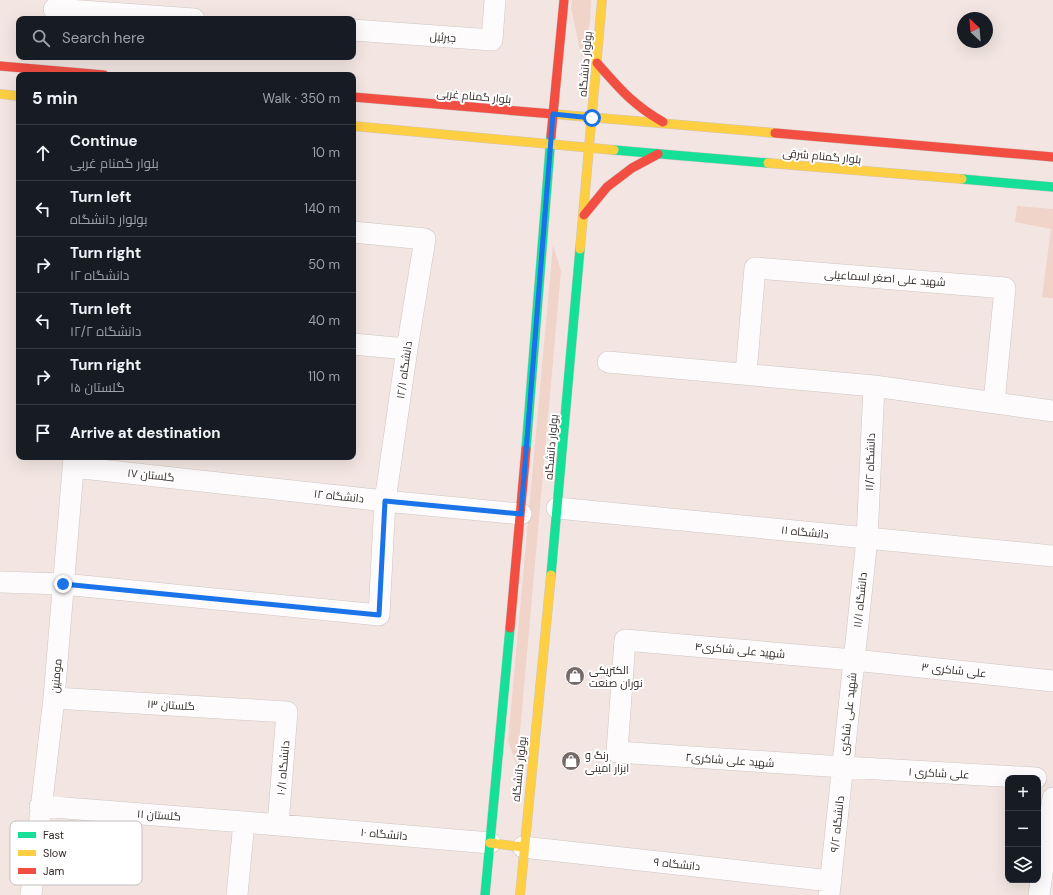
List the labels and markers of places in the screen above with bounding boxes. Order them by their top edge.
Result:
place label: الکتریکی نوران صنعت [589,663,643,690]
shop icon: الکتریکی نوران صنعت [564,665,586,687]
place label: رنگ و ابزار امینی [585,748,629,775]
shop icon: رنگ و ابزار امینی [560,750,582,772]

